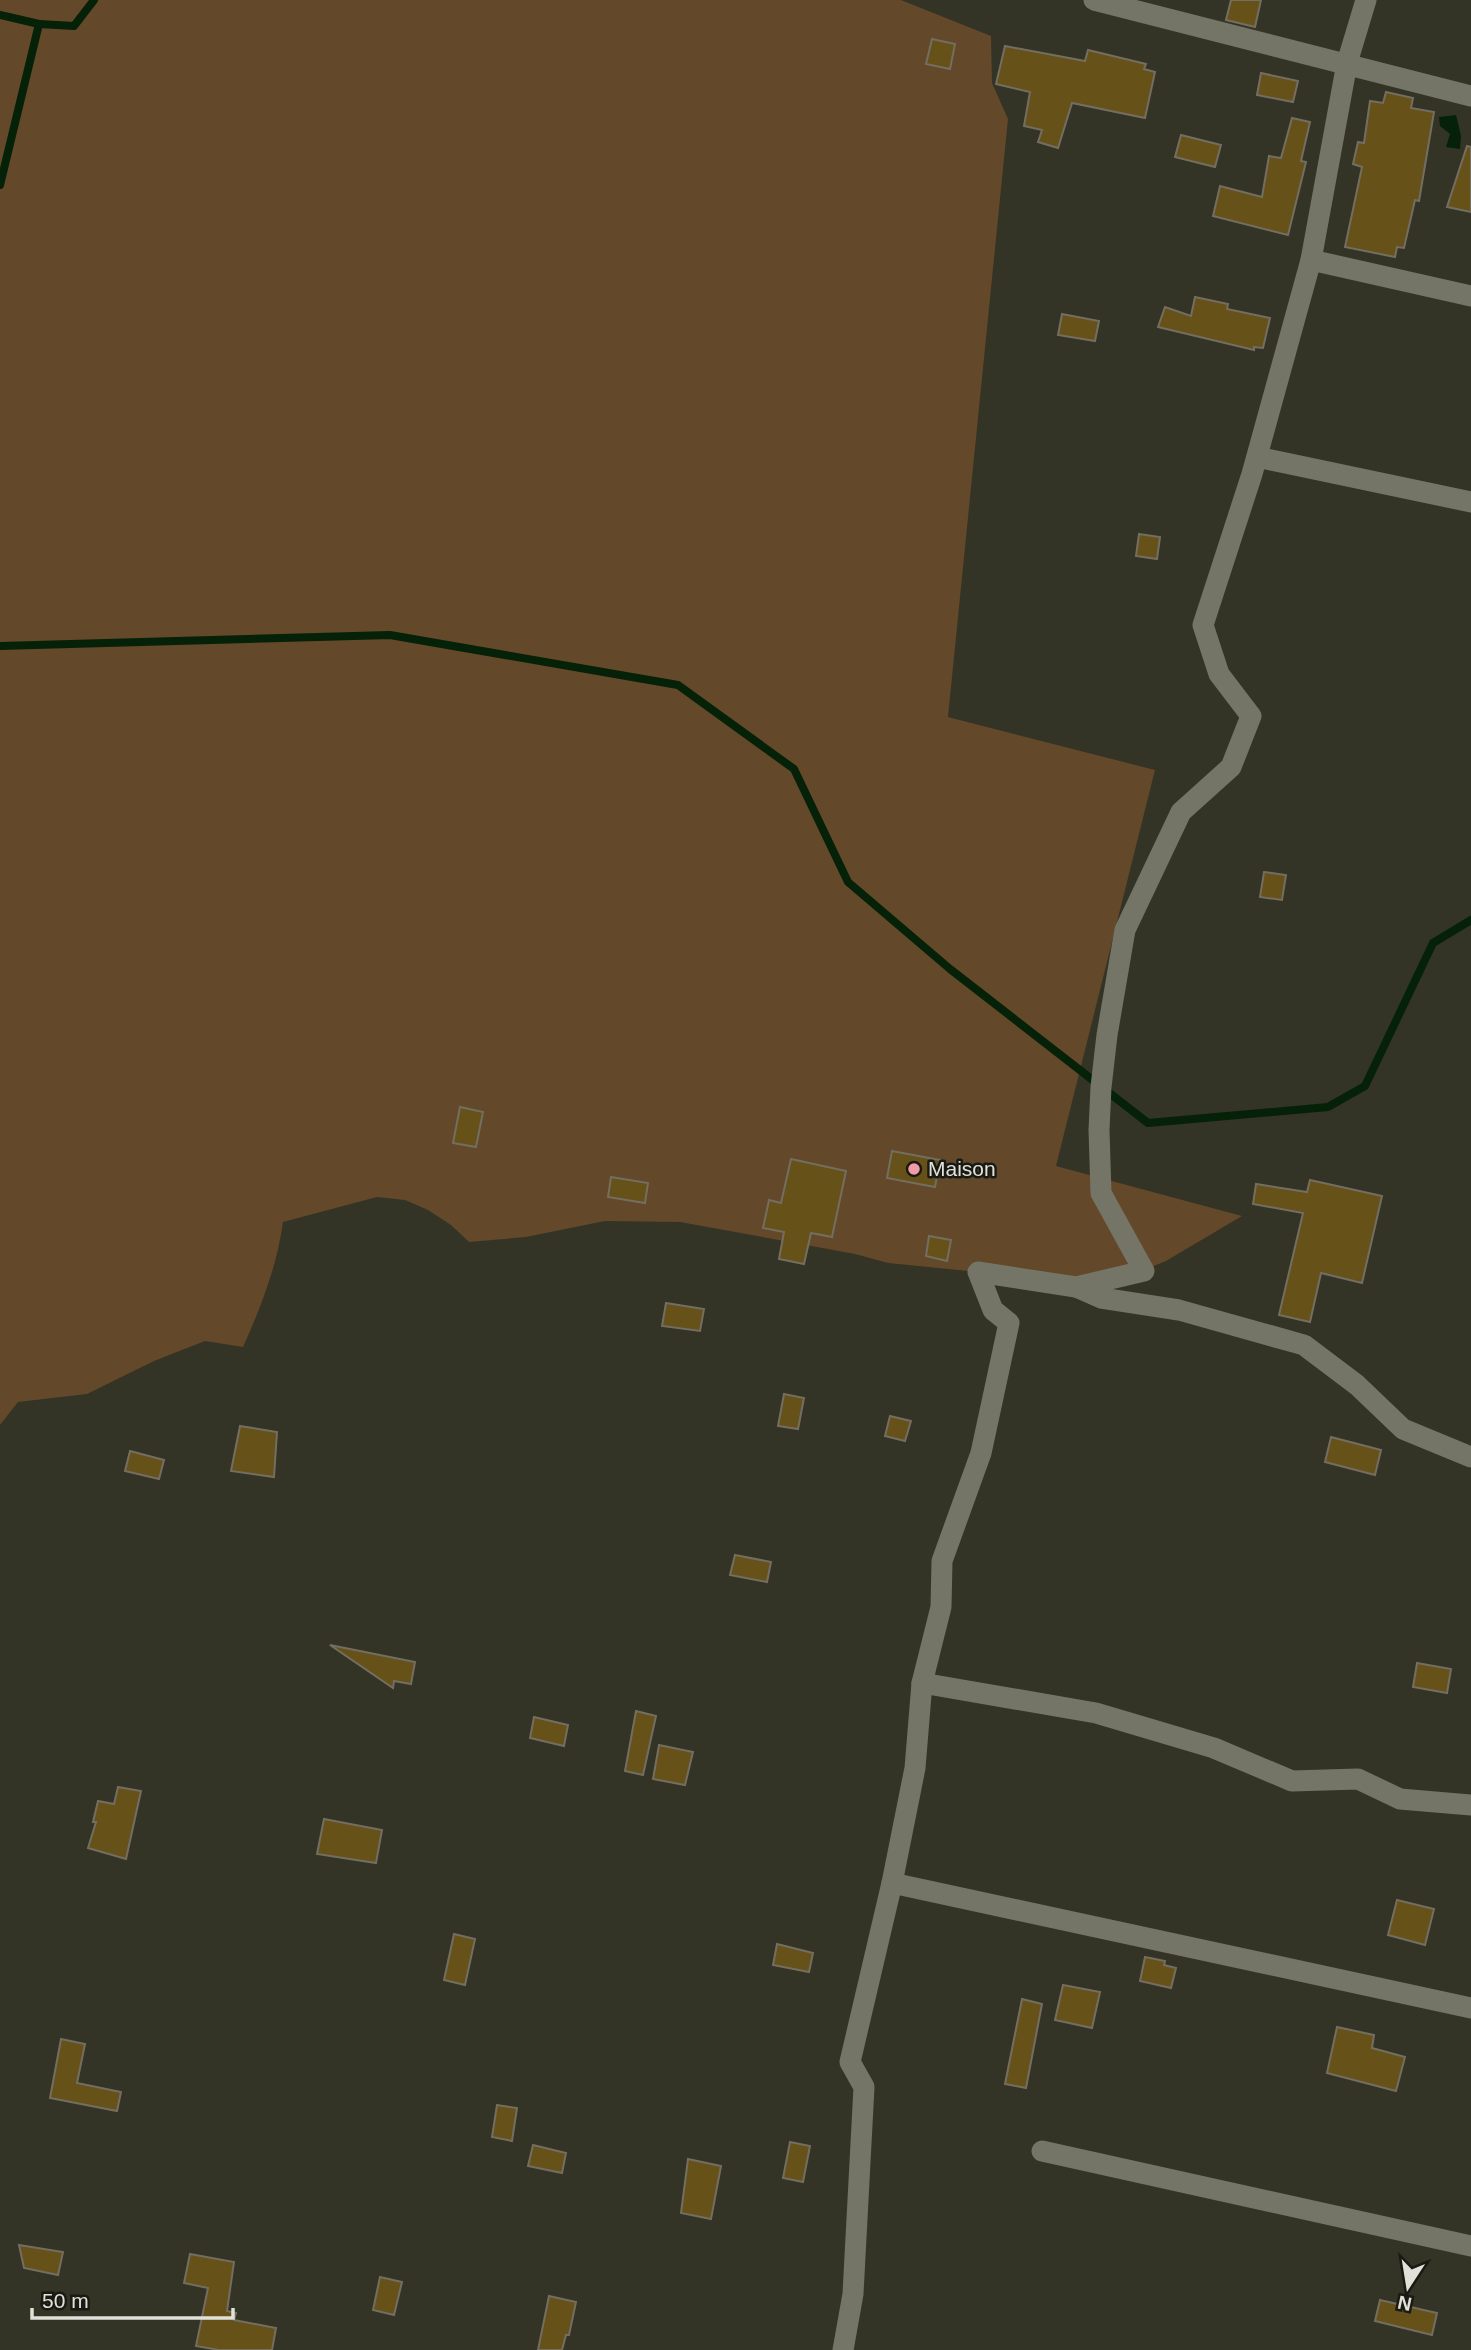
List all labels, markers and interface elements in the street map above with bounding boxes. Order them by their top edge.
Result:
place label: Maison [928,1157,996,1180]
marker: Maison [906,1161,922,1177]
north arrow [1373,2252,1443,2322]
scale bar [32,2276,233,2320]
text: 50 m [42,2289,89,2312]
text: N [1396,2291,1413,2315]

